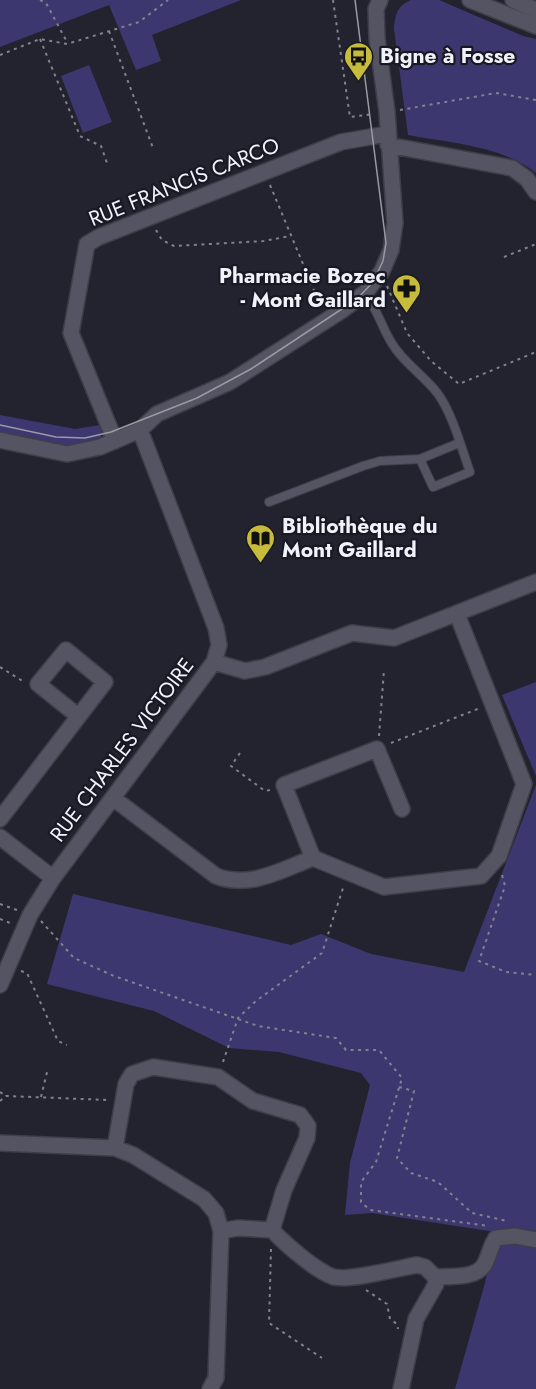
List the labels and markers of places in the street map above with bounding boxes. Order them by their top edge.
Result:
bus stop icon: Bigne à Fosse [343,40,375,82]
place label: Bigne à Fosse [380,41,515,71]
place label: Pharmacie Bozec - Mont Gaillard [219,261,386,315]
pharmacy icon: Pharmacie Bozec - Mont Gaillard [391,272,423,314]
place label: Bibliothèque du Mont Gaillard [282,511,438,565]
library icon: Bibliothèque du Mont Gaillard [245,522,277,564]

